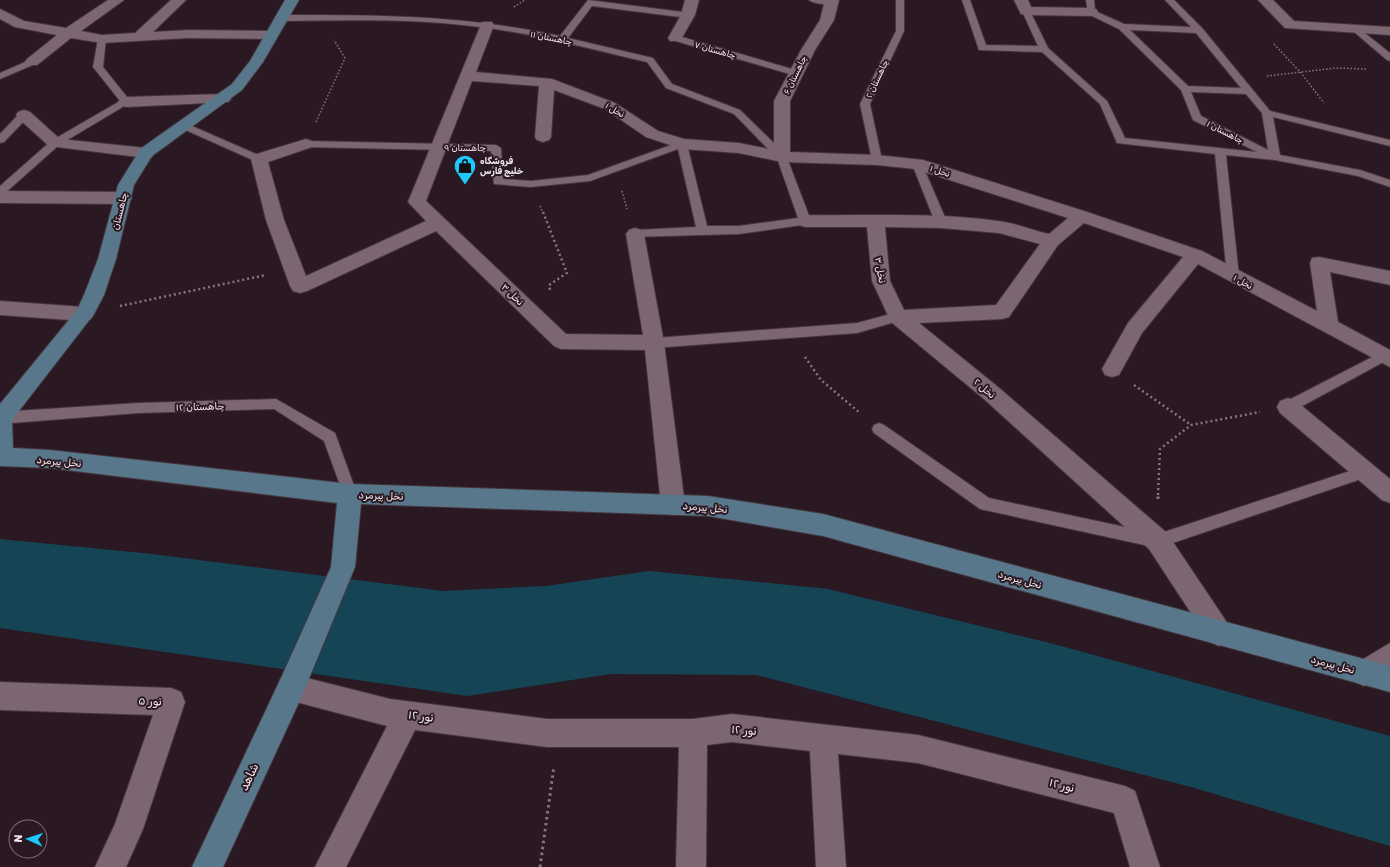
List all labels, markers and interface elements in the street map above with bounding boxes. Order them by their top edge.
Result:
street label: چاهستان ۱۱ [529,29,573,47]
street label: چاهستان ۷ [693,39,737,61]
street label: چاهستان ۶ [781,54,809,96]
street label: چاهستان ۲ [864,58,890,100]
street label: نخل ۱ [604,101,626,119]
street label: چاهستان ۱ [1205,119,1245,145]
street label: چاهستان ۹ [444,143,486,153]
shop icon: فروشگاه خلیج فارس [452,153,478,186]
place label: فروشگاه خلیج فارس [480,155,524,177]
street label: نخل ۱ [929,163,951,179]
street label: چاهستان [110,191,130,231]
street label: نخل ۳ [872,256,888,284]
street label: نخل ۱ [1232,273,1254,291]
street label: نخل ۳ [499,281,526,308]
street label: نخل ۲ [971,376,998,401]
street label: چاهستان ۱۲ [175,400,225,414]
street label: نخل پیرمرد [36,454,82,471]
street label: نخل پیرمرد [358,489,404,504]
street label: نخل پیرمرد [682,500,728,517]
street label: نخل پیرمرد [996,568,1043,593]
street label: نخل پیرمرد [1309,653,1356,678]
street label: نور ۵ [138,694,162,709]
street label: نور ۱۲ [407,707,435,726]
street label: نور ۱۲ [731,722,757,739]
street label: شاهد [237,761,261,793]
street label: نور ۱۲ [1048,775,1076,796]
north arrow [8,819,48,859]
text: N [12,834,25,843]

